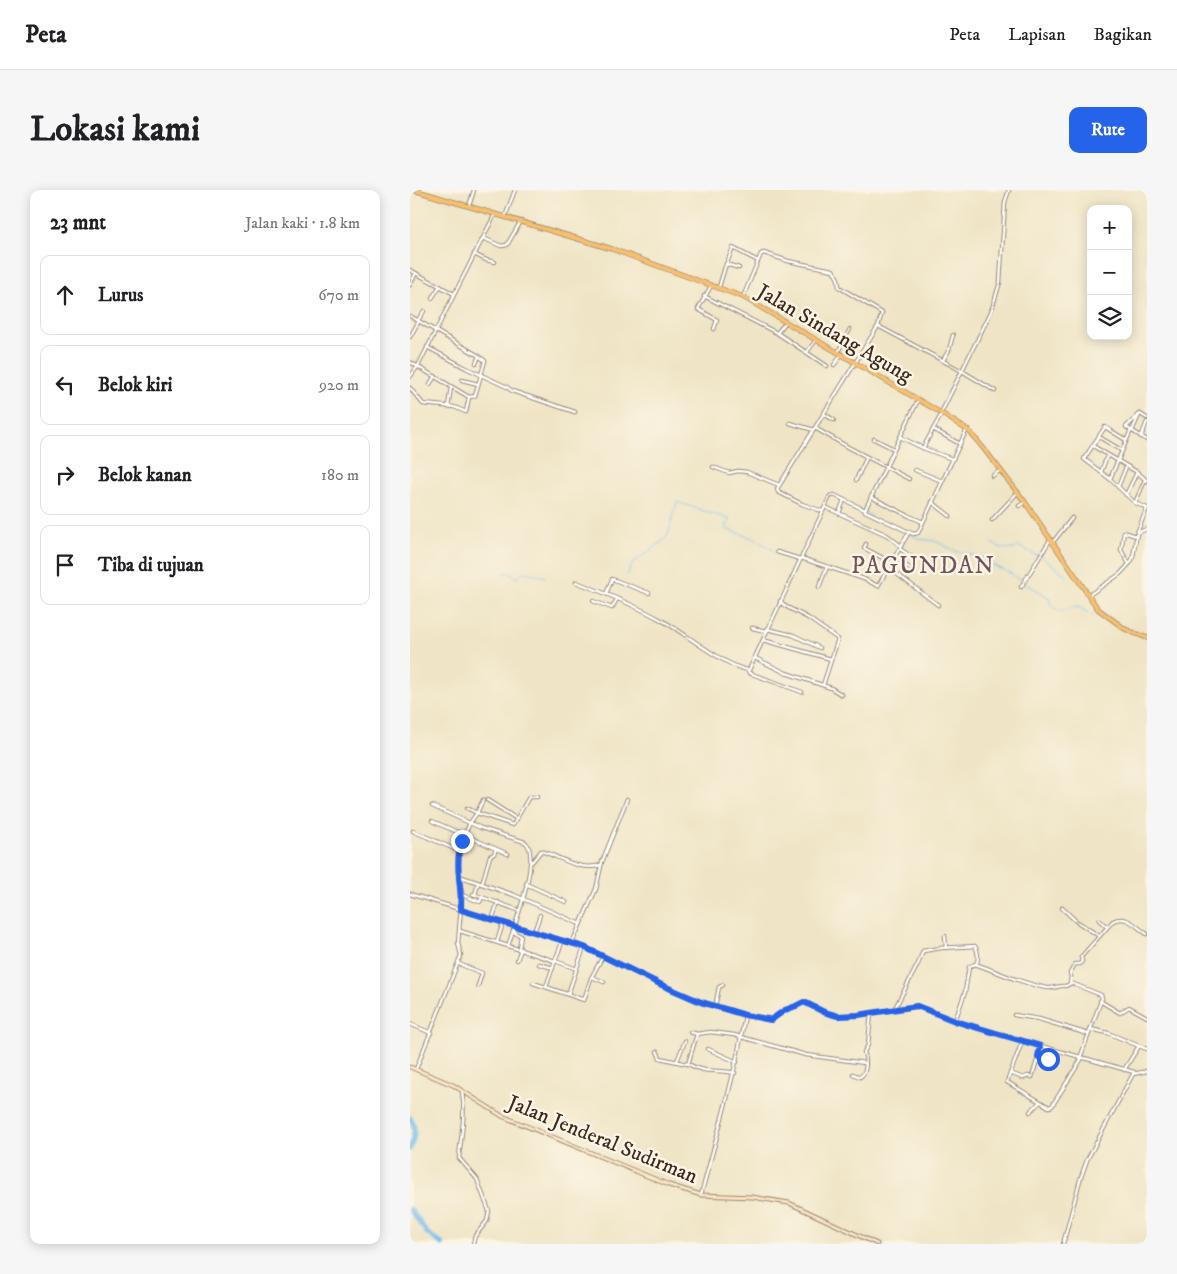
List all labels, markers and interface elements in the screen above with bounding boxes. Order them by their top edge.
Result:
text: Peta [25,20,66,50]
text: Peta [949,24,980,46]
text: Lapisan [1008,24,1066,46]
text: Bagikan [1094,24,1152,46]
button: Rute [1069,107,1147,153]
text: Lokasi kami [30,108,200,152]
map controls [1087,205,1132,340]
button: + [1087,205,1132,250]
text: 23 mnt [50,210,106,236]
text: Jalan kaki · 1.8 km [245,213,360,233]
button: − [1087,250,1132,295]
street label: Jalan Sindang Agung [751,278,917,389]
icon: ahead [51,281,79,309]
text: Lurus [98,284,143,307]
text: 670 m [318,285,359,305]
button: layers [1087,295,1132,340]
icon: left [51,371,79,399]
text: Belok kiri [98,374,172,397]
text: 920 m [319,375,359,395]
icon: right [51,461,79,489]
text: Belok kanan [98,464,192,487]
text: 180 m [321,465,359,485]
icon: arrive [51,551,79,579]
district label: PAGUNDAN [851,551,995,581]
text: Tiba di tujuan [98,554,204,577]
route end [451,830,474,853]
route start [1037,1048,1060,1071]
street label: Jalan Jenderal Sudirman [502,1089,701,1190]

